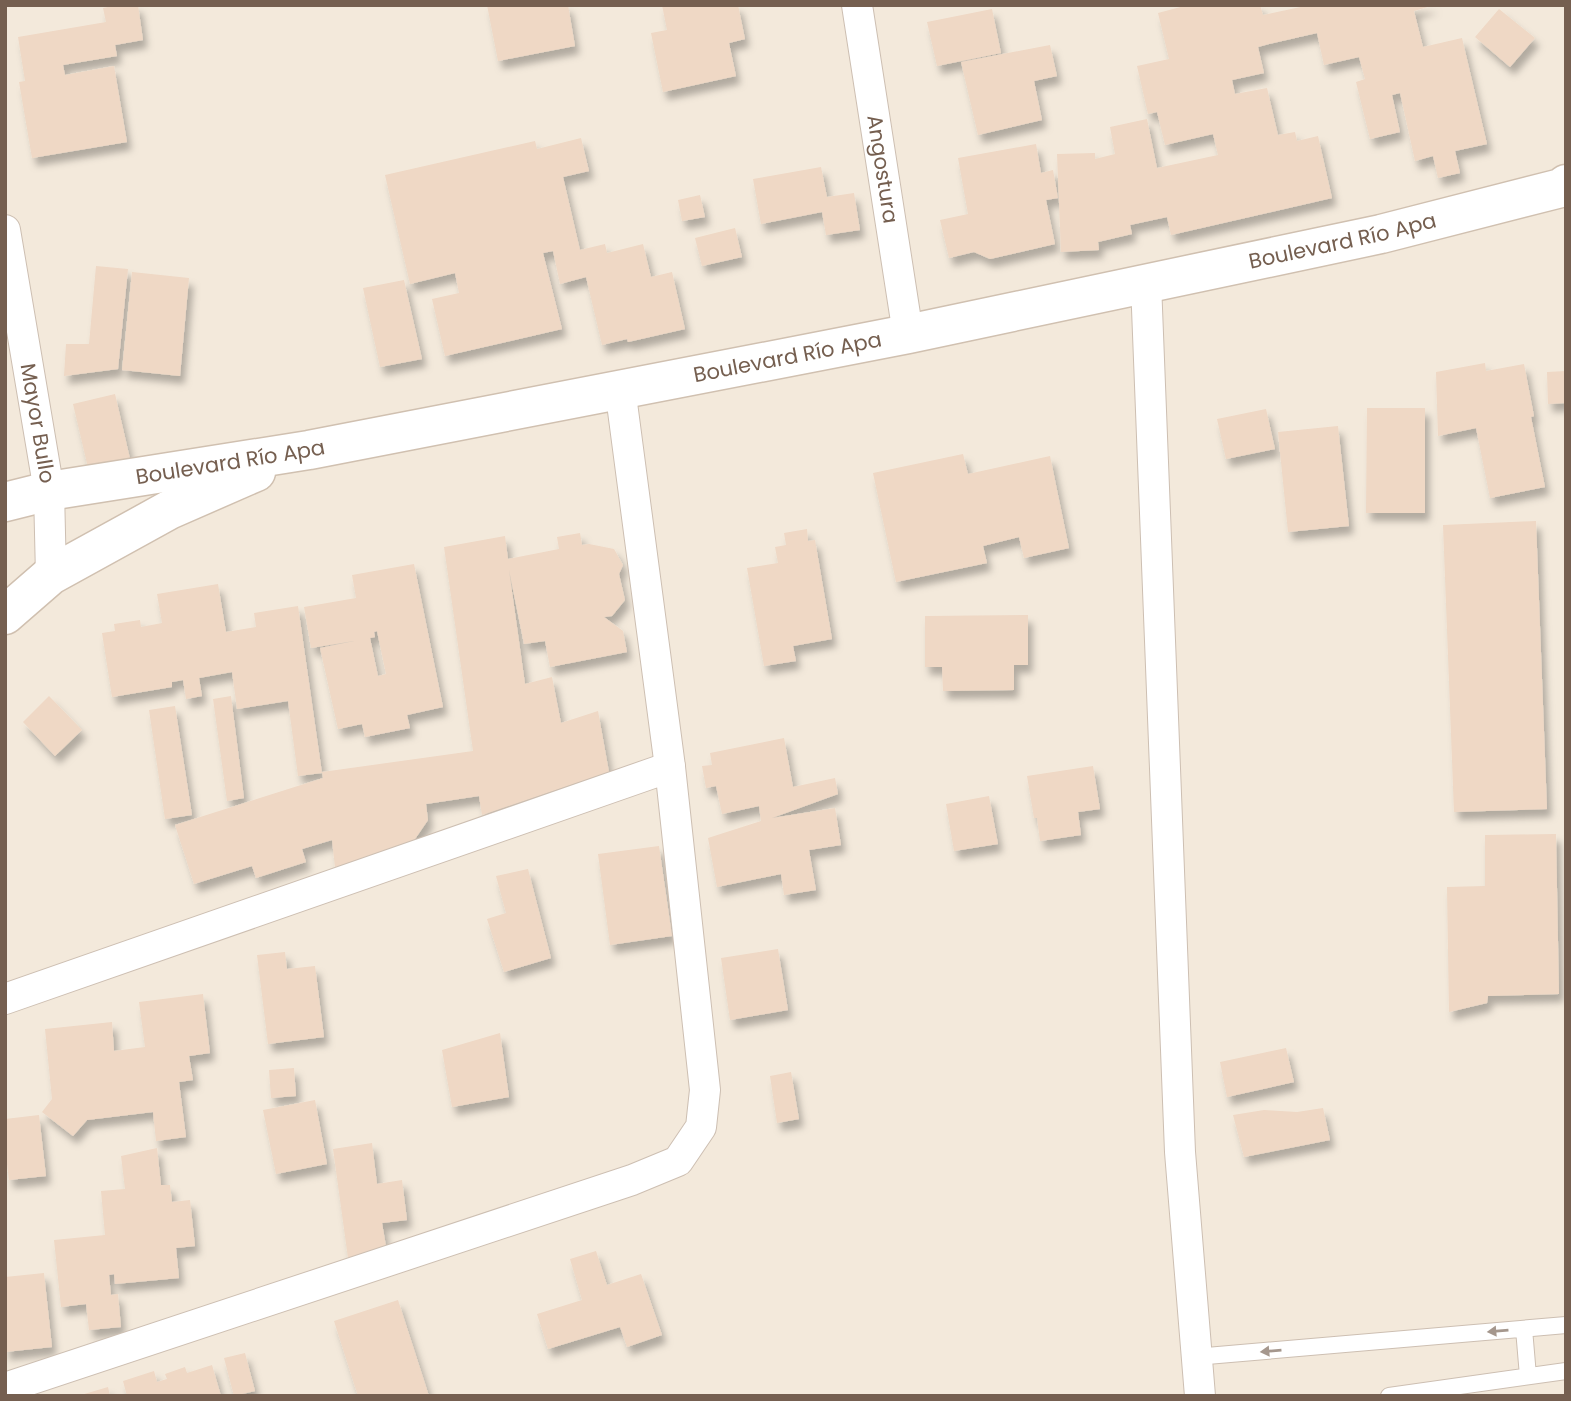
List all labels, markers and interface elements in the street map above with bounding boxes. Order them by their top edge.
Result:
street label: Angostura [860,113,906,225]
street label: Boulevard Río Apa [1246,205,1439,276]
street label: Boulevard Río Apa [691,324,884,389]
street label: Mayor Bullo [14,361,62,485]
street label: Boulevard Río Apa [134,432,327,491]
one-way arrow [1487,1326,1509,1337]
one-way arrow [1260,1346,1282,1357]

